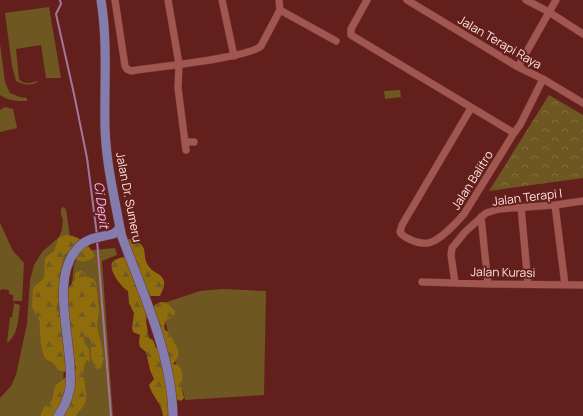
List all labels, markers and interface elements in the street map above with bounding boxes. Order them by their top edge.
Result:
street label: Jalan Terapi Raya [455,11,545,73]
street label: Jalan Balitro [447,147,497,213]
street label: Jalan Dr. Sumeru [112,151,146,243]
water label: Ci Depit [90,181,114,231]
street label: Jalan Terapi I [491,184,563,210]
street label: Jalan Kurasi [470,263,536,281]

